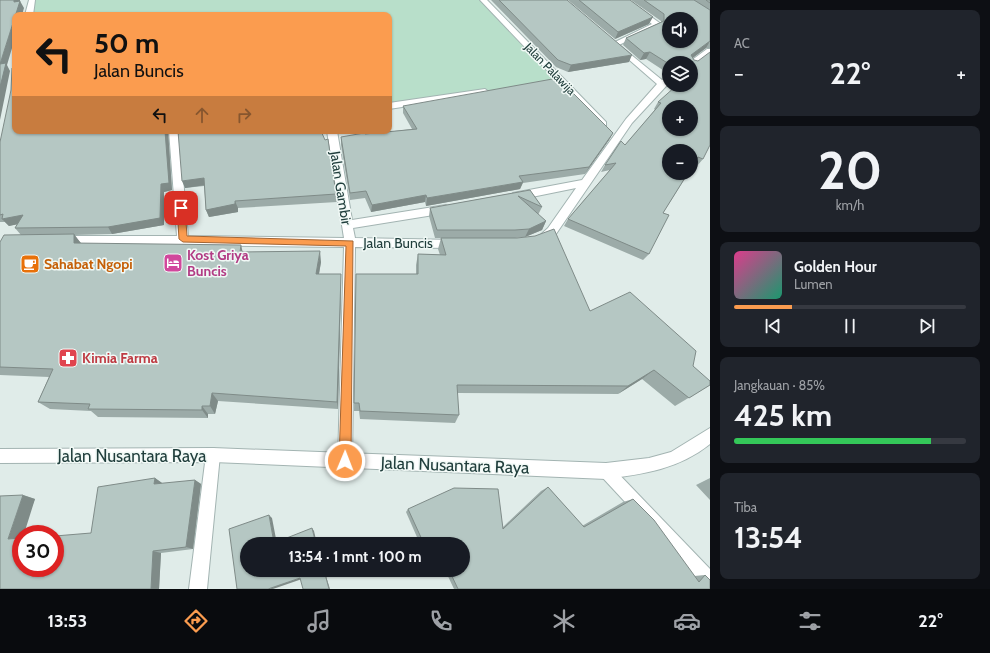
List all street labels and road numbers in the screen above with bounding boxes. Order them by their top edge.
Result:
street label: Jalan Palawija [521,39,579,98]
street label: Jalan Gambir [326,149,356,227]
street label: Jalan Buncis [362,234,433,252]
street label: Jalan Nusantara Raya [57,446,207,466]
street label: Jalan Nusantara Raya [379,452,531,478]

